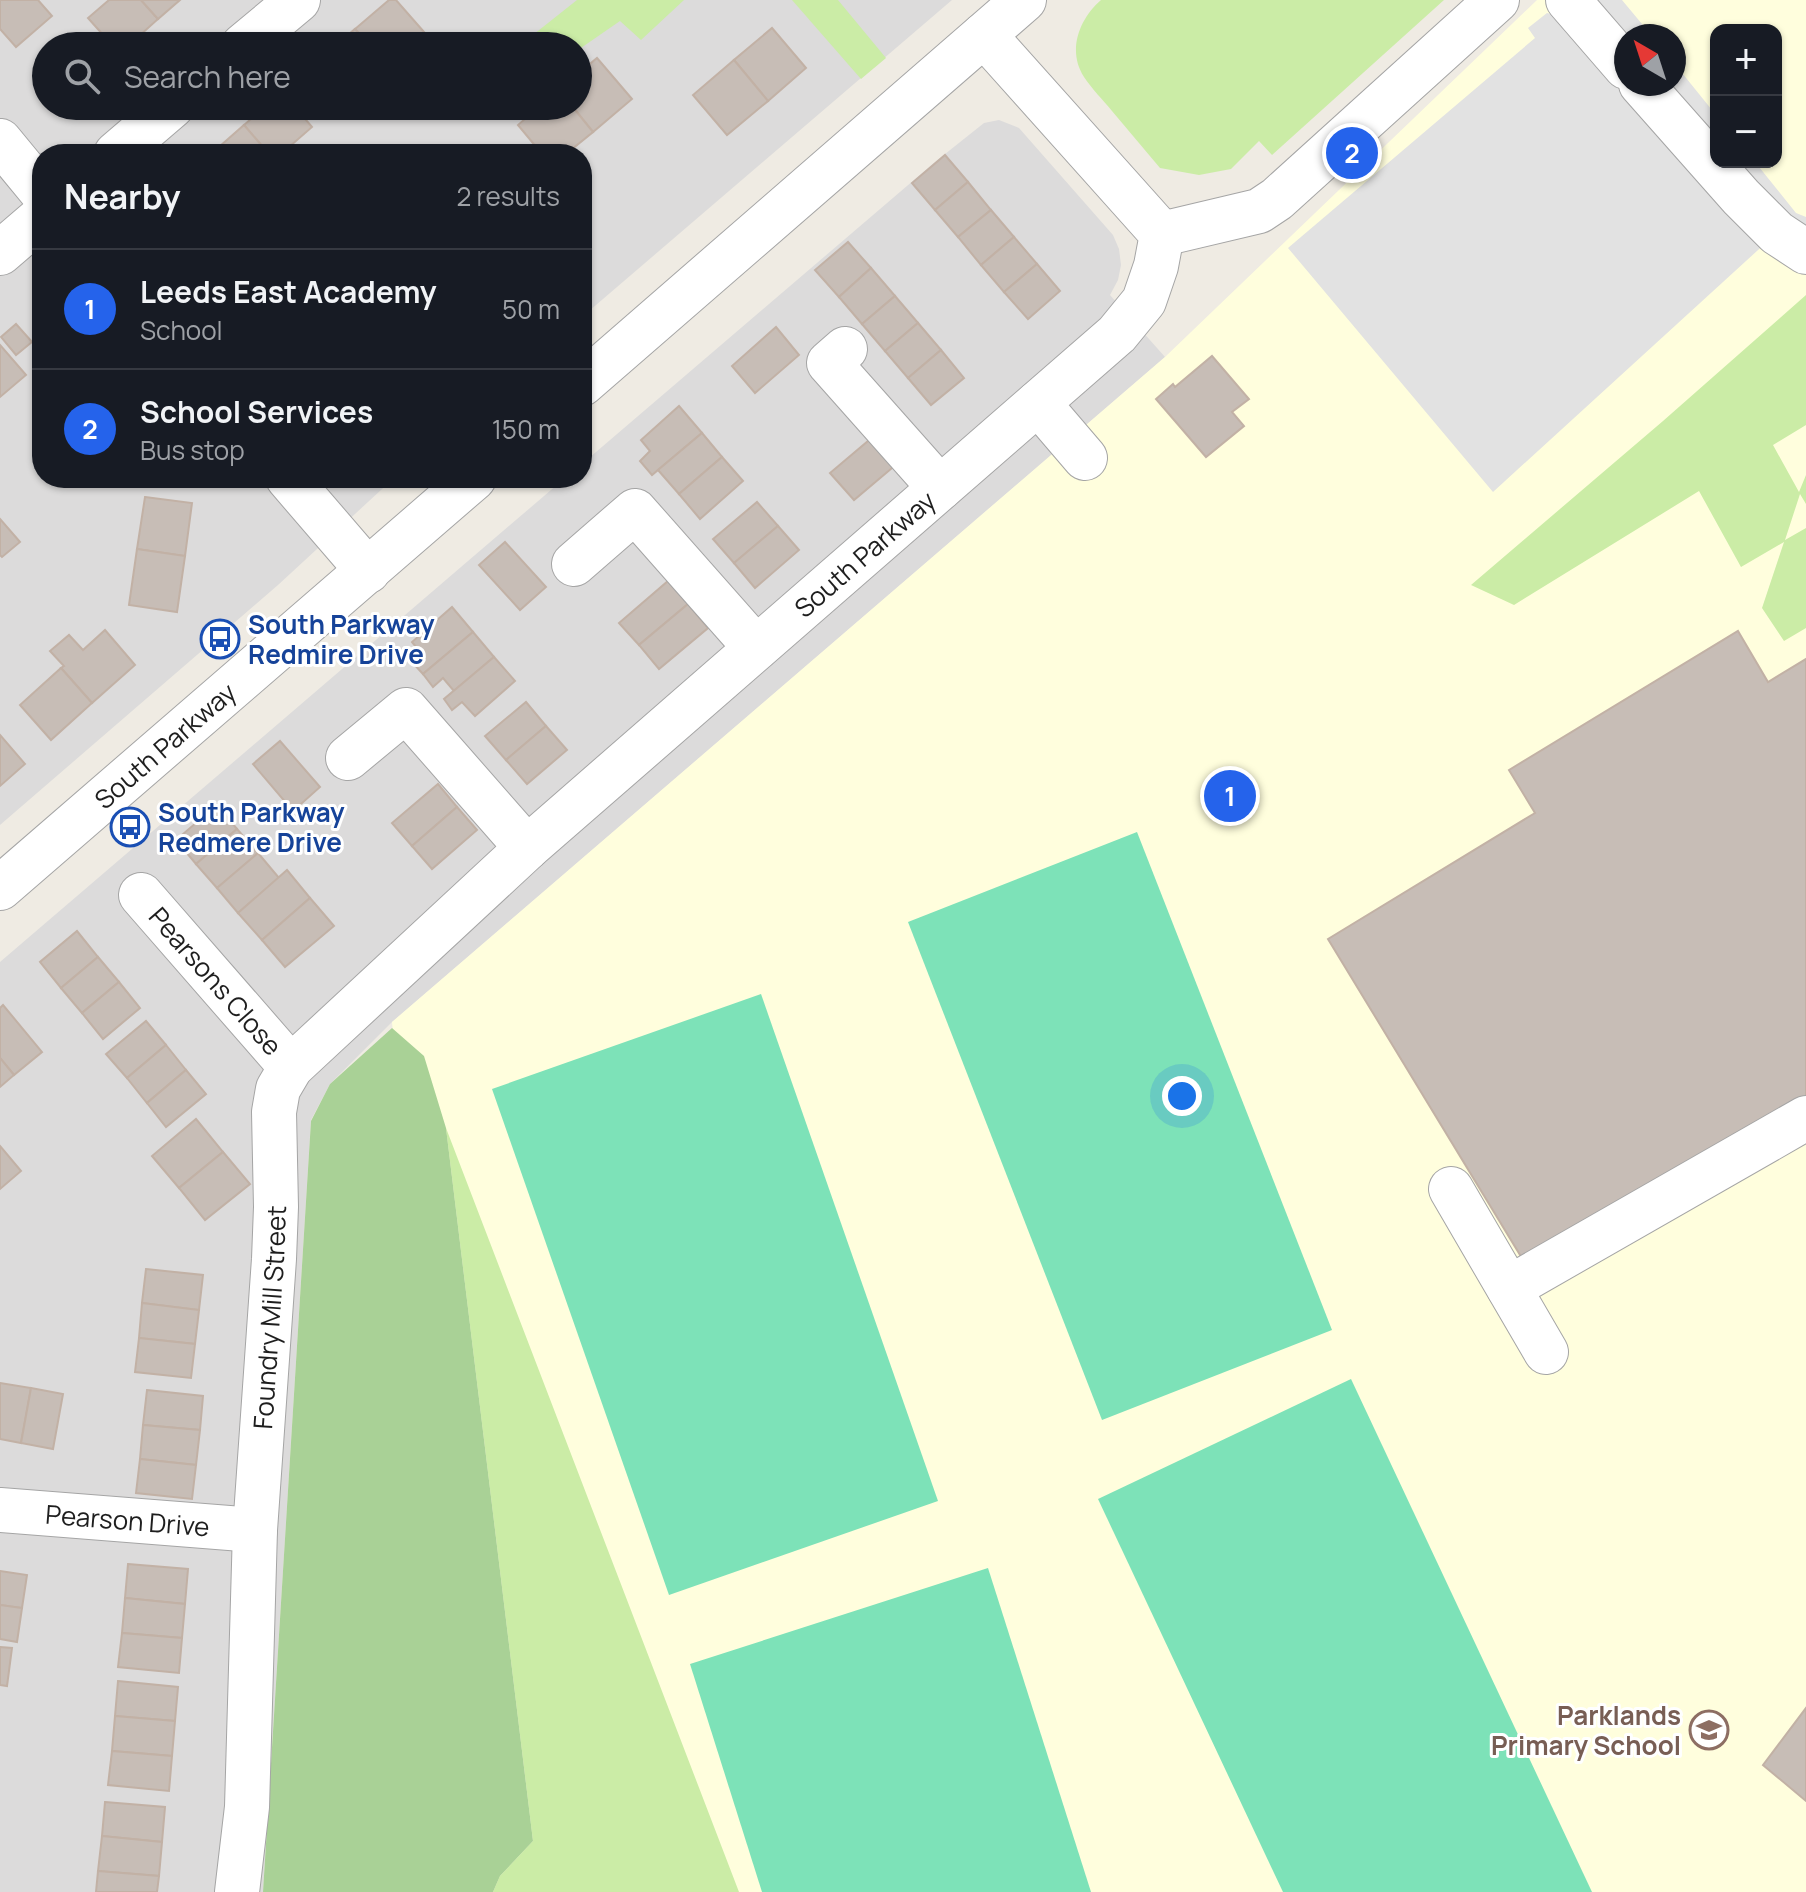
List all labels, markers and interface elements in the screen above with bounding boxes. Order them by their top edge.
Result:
north arrow [1614,24,1686,96]
map controls [1710,24,1782,168]
button: + [1710,24,1782,96]
search box [32,32,592,120]
icon: search [60,54,104,98]
text: Search here [124,56,291,97]
button: − [1710,96,1782,168]
pin: 2 [1326,123,1378,183]
text: Nearby [64,173,180,219]
text: 2 results [456,178,560,214]
text: Leeds East Academy [140,271,437,312]
text: 1 [84,291,96,327]
text: 50 m [502,291,560,327]
text: School [140,312,223,348]
text: School Services [140,391,373,432]
text: 2 [82,411,98,447]
text: 150 m [492,411,560,447]
text: Bus stop [140,432,245,468]
street label: South Parkway [786,482,943,625]
place label: South Parkway Redmire Drive [248,606,435,672]
bus stop icon: South Parkway Redmire Drive [199,618,241,660]
street label: South Parkway [86,674,244,817]
pin: 1 [1204,766,1256,826]
place label: South Parkway Redmere Drive [158,794,345,860]
bus stop icon: South Parkway Redmere Drive [109,806,151,848]
street label: Pearsons Close [141,899,291,1063]
your location [1162,1076,1202,1116]
street label: Foundry Mill Street [244,1205,294,1430]
street label: Pearson Drive [44,1496,211,1544]
place label: Parklands Primary School [1491,1697,1681,1763]
school or university icon: Parklands Primary School [1688,1709,1730,1751]

